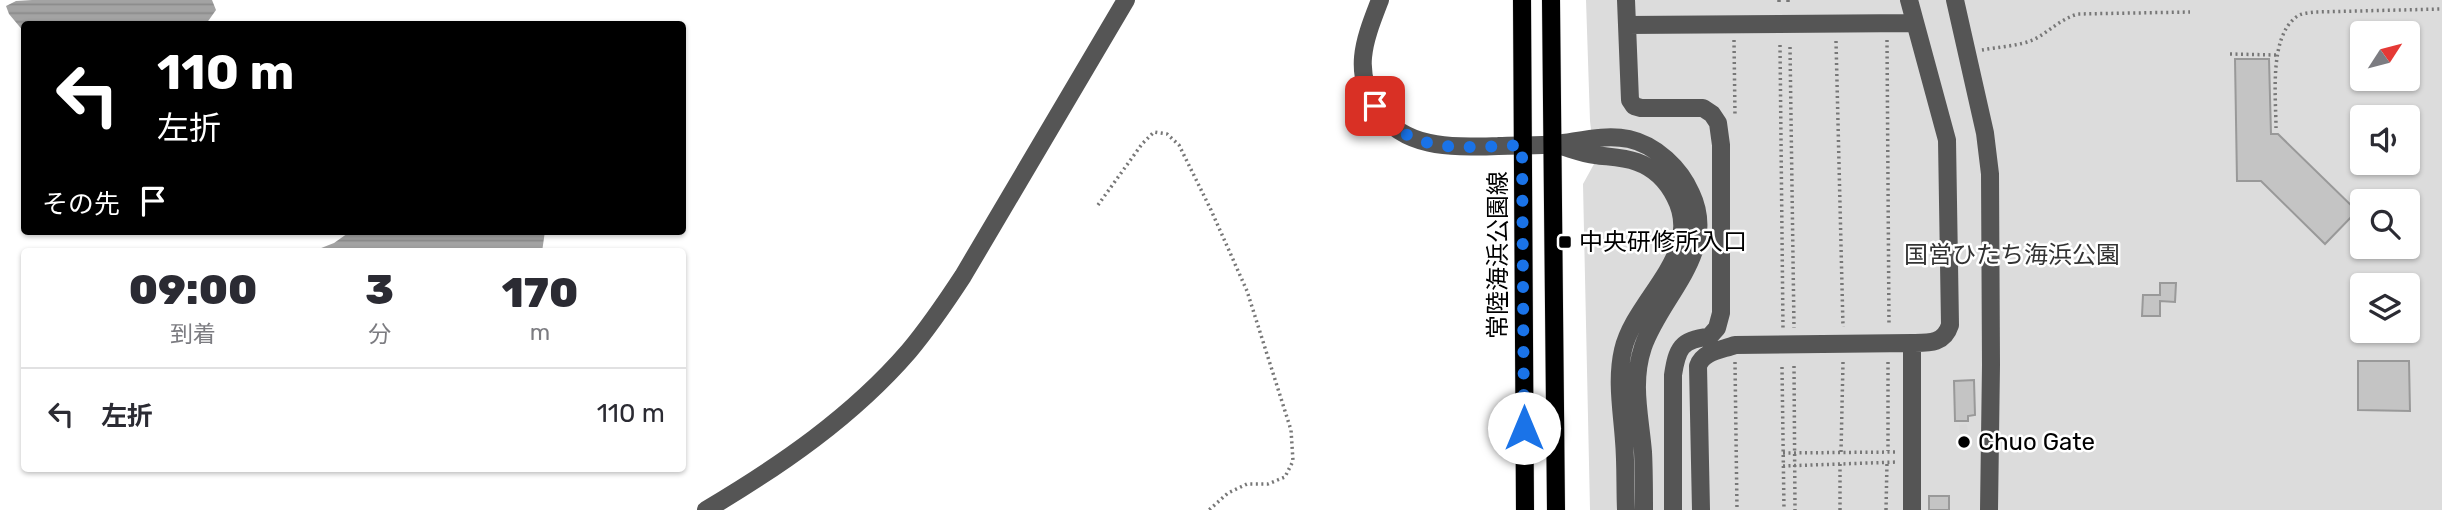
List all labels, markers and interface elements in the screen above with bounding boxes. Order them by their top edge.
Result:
north arrow [2350,21,2420,91]
map controls [2350,21,2420,343]
text: 110 m [157,43,294,101]
icon: left [42,49,133,140]
pin [1345,76,1405,136]
icon: arrive [1356,87,1394,125]
button: sound [2350,105,2420,175]
text: 左折 [157,109,221,147]
street label: 常陸海浜公園線 [1484,171,1512,339]
icon: arrive [134,182,172,220]
text: その先 [42,189,120,220]
button: search [2350,189,2420,259]
place label: 中央研修所入口 [1579,228,1747,256]
marker: 中央研修所入口 [1557,234,1573,250]
park label: 国営ひたち海浜公園 [1904,241,2120,269]
text: 09:00 [129,265,257,315]
text: 3 [365,265,394,315]
text: 170 [502,268,578,318]
button: layers [2350,273,2420,343]
text: m [530,318,550,346]
text: 到着 [170,320,216,348]
text: 分 [368,320,391,348]
position arrow [1487,391,1561,465]
icon: left [42,395,80,433]
text: 110 m [597,398,665,429]
text: 左折 [101,401,153,432]
place label: Chuo Gate [1978,428,2095,456]
marker: Chuo Gate [1956,434,1972,450]

